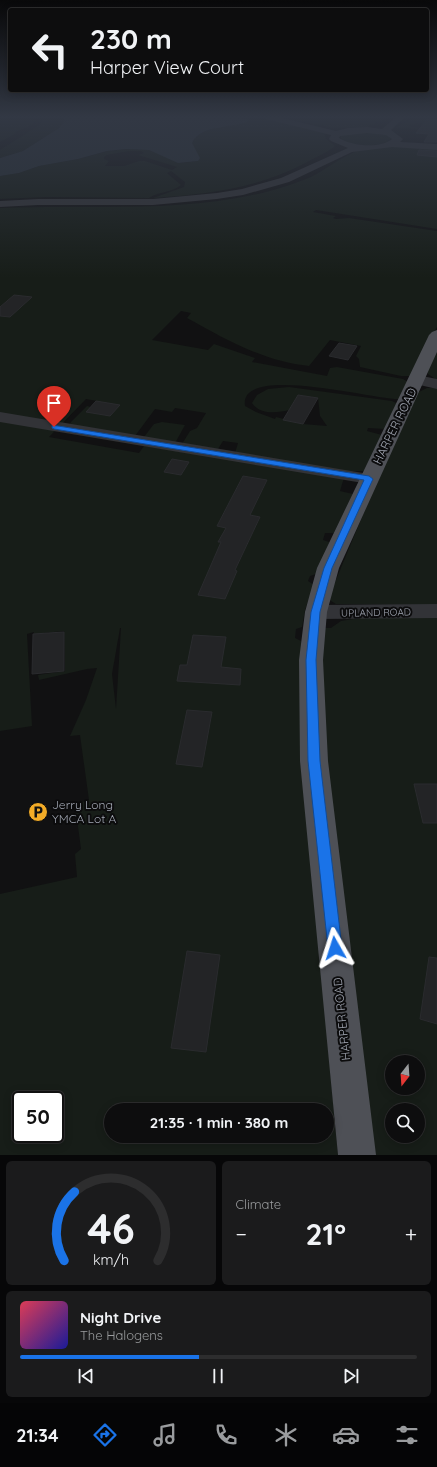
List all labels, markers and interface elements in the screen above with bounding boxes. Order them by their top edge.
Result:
text: 230 m [90,21,172,56]
icon: left [24,24,76,76]
text: Harper View Court [90,56,244,79]
street label: HARPER ROAD [370,385,420,466]
pin [37,386,71,427]
icon: arrive [43,392,65,414]
street label: UPLAND ROAD [341,605,411,620]
place label: Jerry Long YMCA Lot A [52,797,116,826]
parking icon: Jerry Long YMCA Lot A [27,801,49,823]
position arrow [314,927,356,969]
street label: HARPER ROAD [330,977,353,1061]
north arrow [385,1055,425,1095]
map controls [385,1055,425,1143]
speed limit sign: 50 [12,1091,64,1143]
button: search [385,1103,425,1143]
text: 21:35 · 1 min · 380 m [150,1113,288,1132]
text: Climate [236,1196,281,1212]
text: 46 [87,1202,134,1254]
text: 21° [306,1215,346,1253]
text: − [236,1220,247,1248]
text: + [405,1220,417,1248]
text: km/h [93,1251,129,1269]
text: Night Drive [80,1308,161,1327]
text: The Halogens [80,1327,163,1343]
icon: previous [75,1365,97,1387]
icon: pause [207,1365,229,1387]
icon: next [340,1365,362,1387]
icon: directions [91,1421,119,1449]
icon: music [151,1421,179,1449]
icon: phone [212,1421,240,1449]
icon: climate [272,1421,300,1449]
icon: car [332,1421,360,1449]
icon: filters [393,1421,421,1449]
text: 21:34 [16,1424,59,1447]

